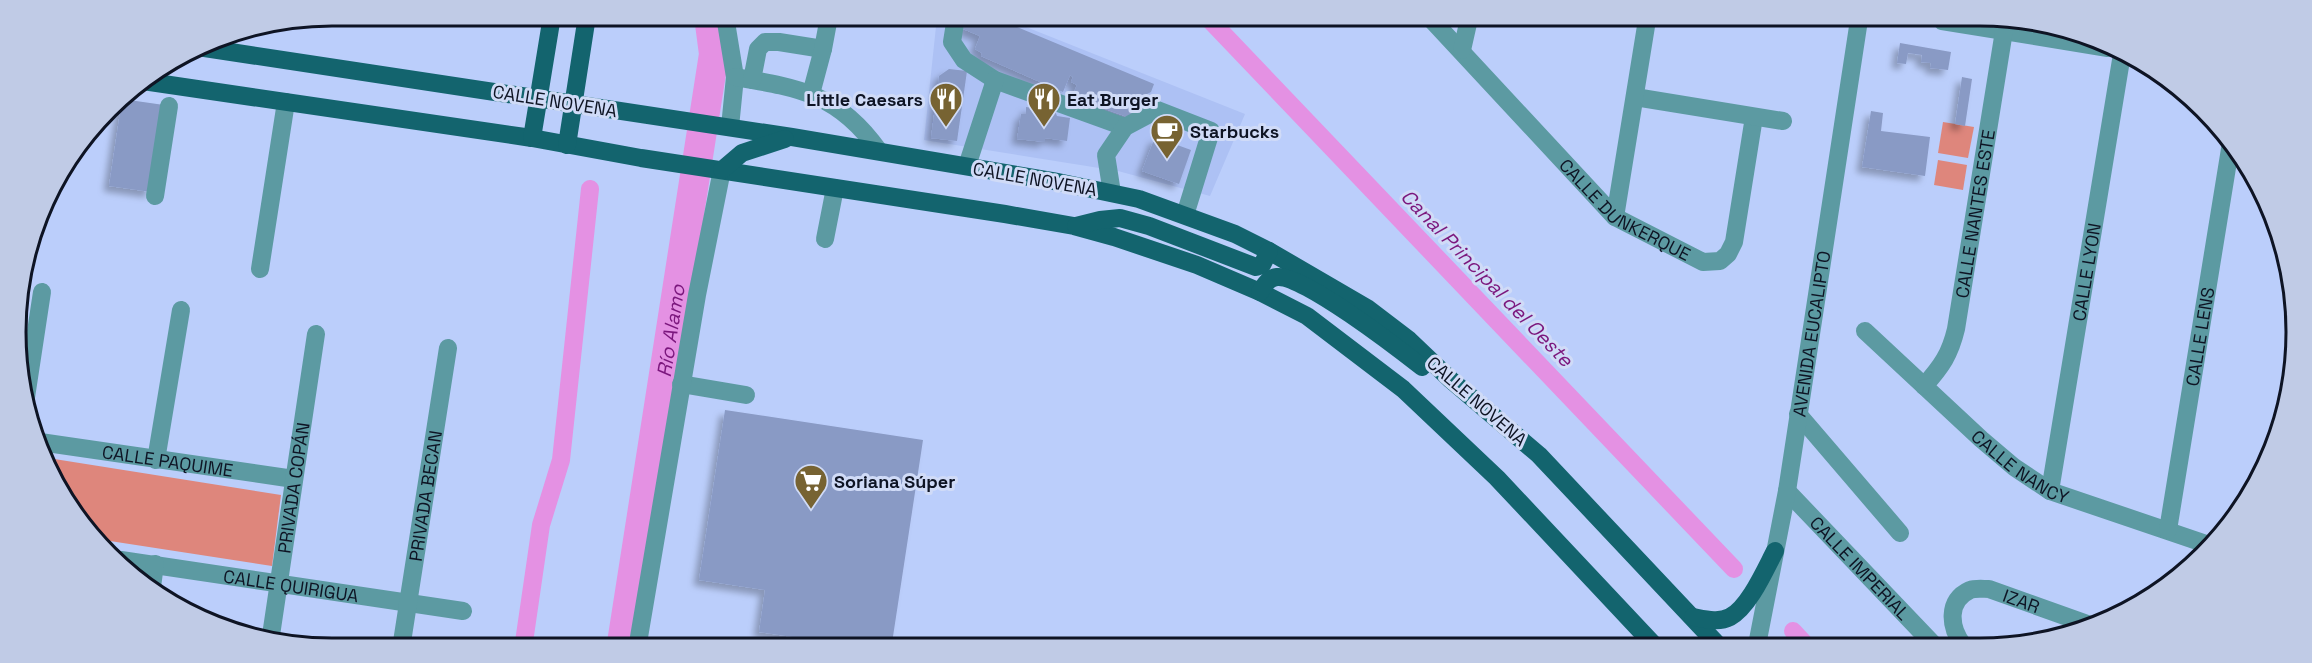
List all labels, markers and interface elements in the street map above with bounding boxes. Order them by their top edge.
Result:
street label: CALLE NOVENA [491,80,619,122]
restaurant icon: Little Caesars [928,81,964,128]
restaurant icon: Eat Burger [1026,81,1062,128]
place label: Little Caesars [806,88,923,111]
place label: Eat Burger [1067,88,1158,111]
cafe icon: Starbucks [1149,113,1185,160]
place label: Starbucks [1190,120,1279,143]
street label: CALLE NANTES ESTE [1950,128,1999,300]
street label: CALLE DUNKERQUE [1555,153,1695,265]
street label: CALLE NOVENA [971,157,1099,201]
water label: Canal Principal del Oeste [1395,184,1580,373]
street label: CALLE LYON [2067,221,2106,323]
street label: AVENIDA EUCALIPTO [1787,249,1835,418]
water label: Río Alamo [651,282,691,379]
street label: CALLE LENS [2180,285,2219,388]
street label: CALLE NOVENA [1422,351,1532,451]
street label: PRIVADA COPÁN [272,421,314,555]
street label: CALLE NANCY [1967,425,2072,508]
street label: PRIVADA BECAN [403,429,446,563]
street label: CALLE PAQUIME [101,440,235,482]
supermarket icon: Soriana Súper [793,463,829,510]
place label: Soriana Súper [834,470,955,493]
street label: CALLE IMPERIAL [1805,511,1915,625]
street label: CALLE QUIRIGUA [222,564,360,607]
street label: IZAR [2000,583,2043,618]

